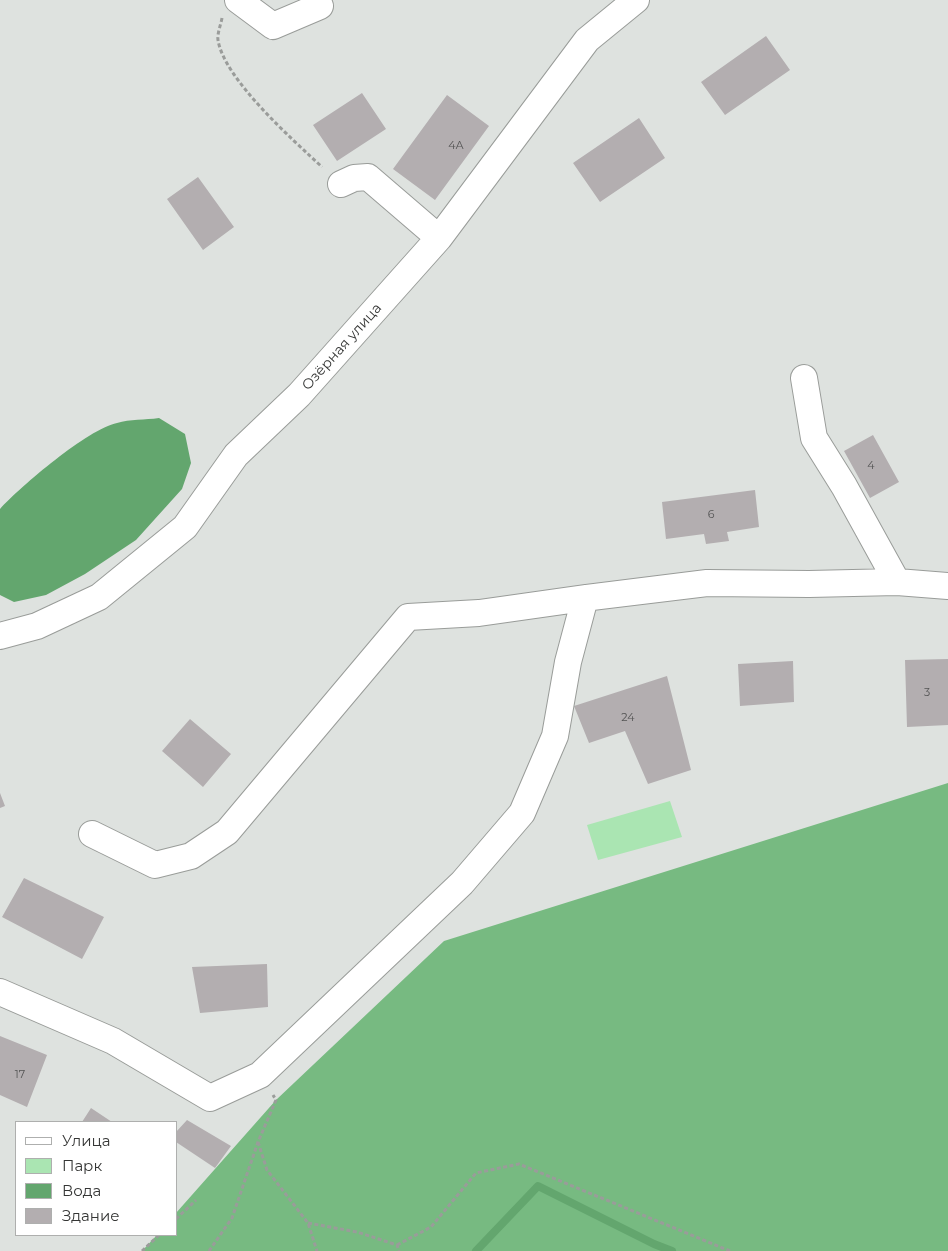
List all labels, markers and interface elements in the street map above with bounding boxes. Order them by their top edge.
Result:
house number: 4А [448,139,464,153]
street label: Озёрная улица [299,300,385,394]
house number: 4 [867,459,875,473]
house number: 6 [708,508,714,522]
house number: 3 [924,686,930,700]
house number: 24 [621,711,635,725]
house number: 17 [15,1068,25,1082]
legend [15,1121,178,1236]
text: Улица [62,1131,110,1150]
text: Парк [62,1156,102,1175]
text: Вода [62,1181,101,1200]
text: Здание [62,1206,120,1225]

